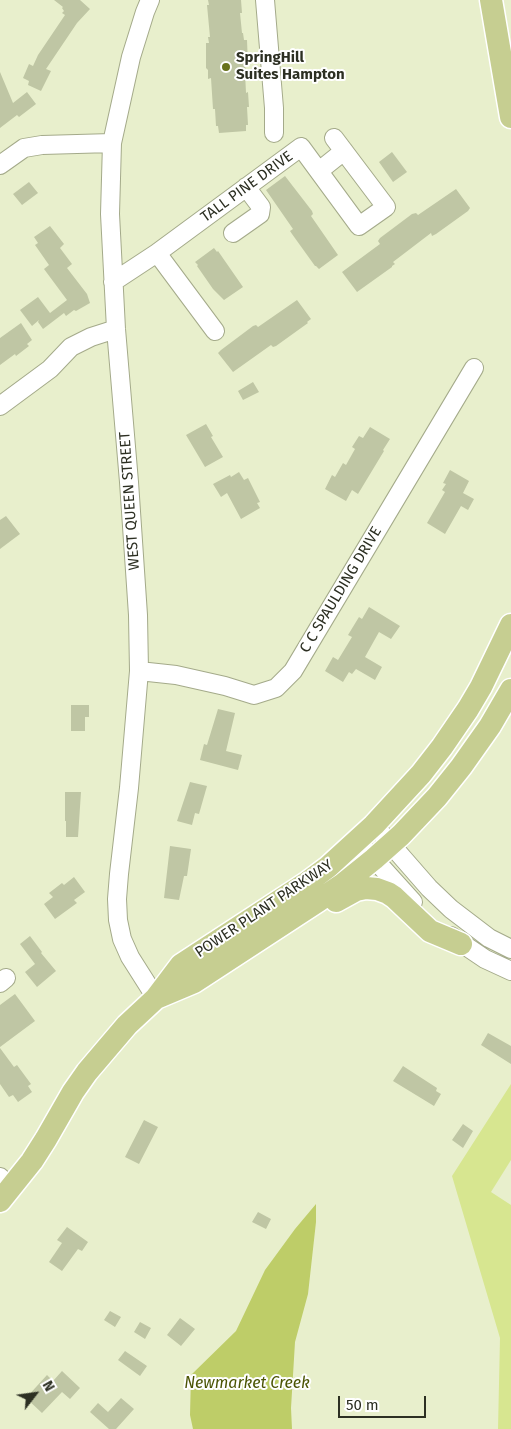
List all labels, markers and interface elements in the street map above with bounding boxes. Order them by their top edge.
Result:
place label: SpringHill Suites Hampton [236,49,345,84]
marker: SpringHill Suites Hampton [220,61,232,73]
street label: TALL PINE DRIVE [197,148,297,226]
street label: WEST QUEEN STREET [116,431,144,571]
street label: C C SPAULDING DRIVE [296,524,386,656]
street label: POWER PLANT PARKWAY [192,856,336,962]
north arrow [10,1369,60,1419]
water label: Newmarket Creek [184,1374,310,1394]
text: N [39,1378,58,1395]
scale bar [341,1386,428,1418]
text: 50 m [346,1396,379,1414]

